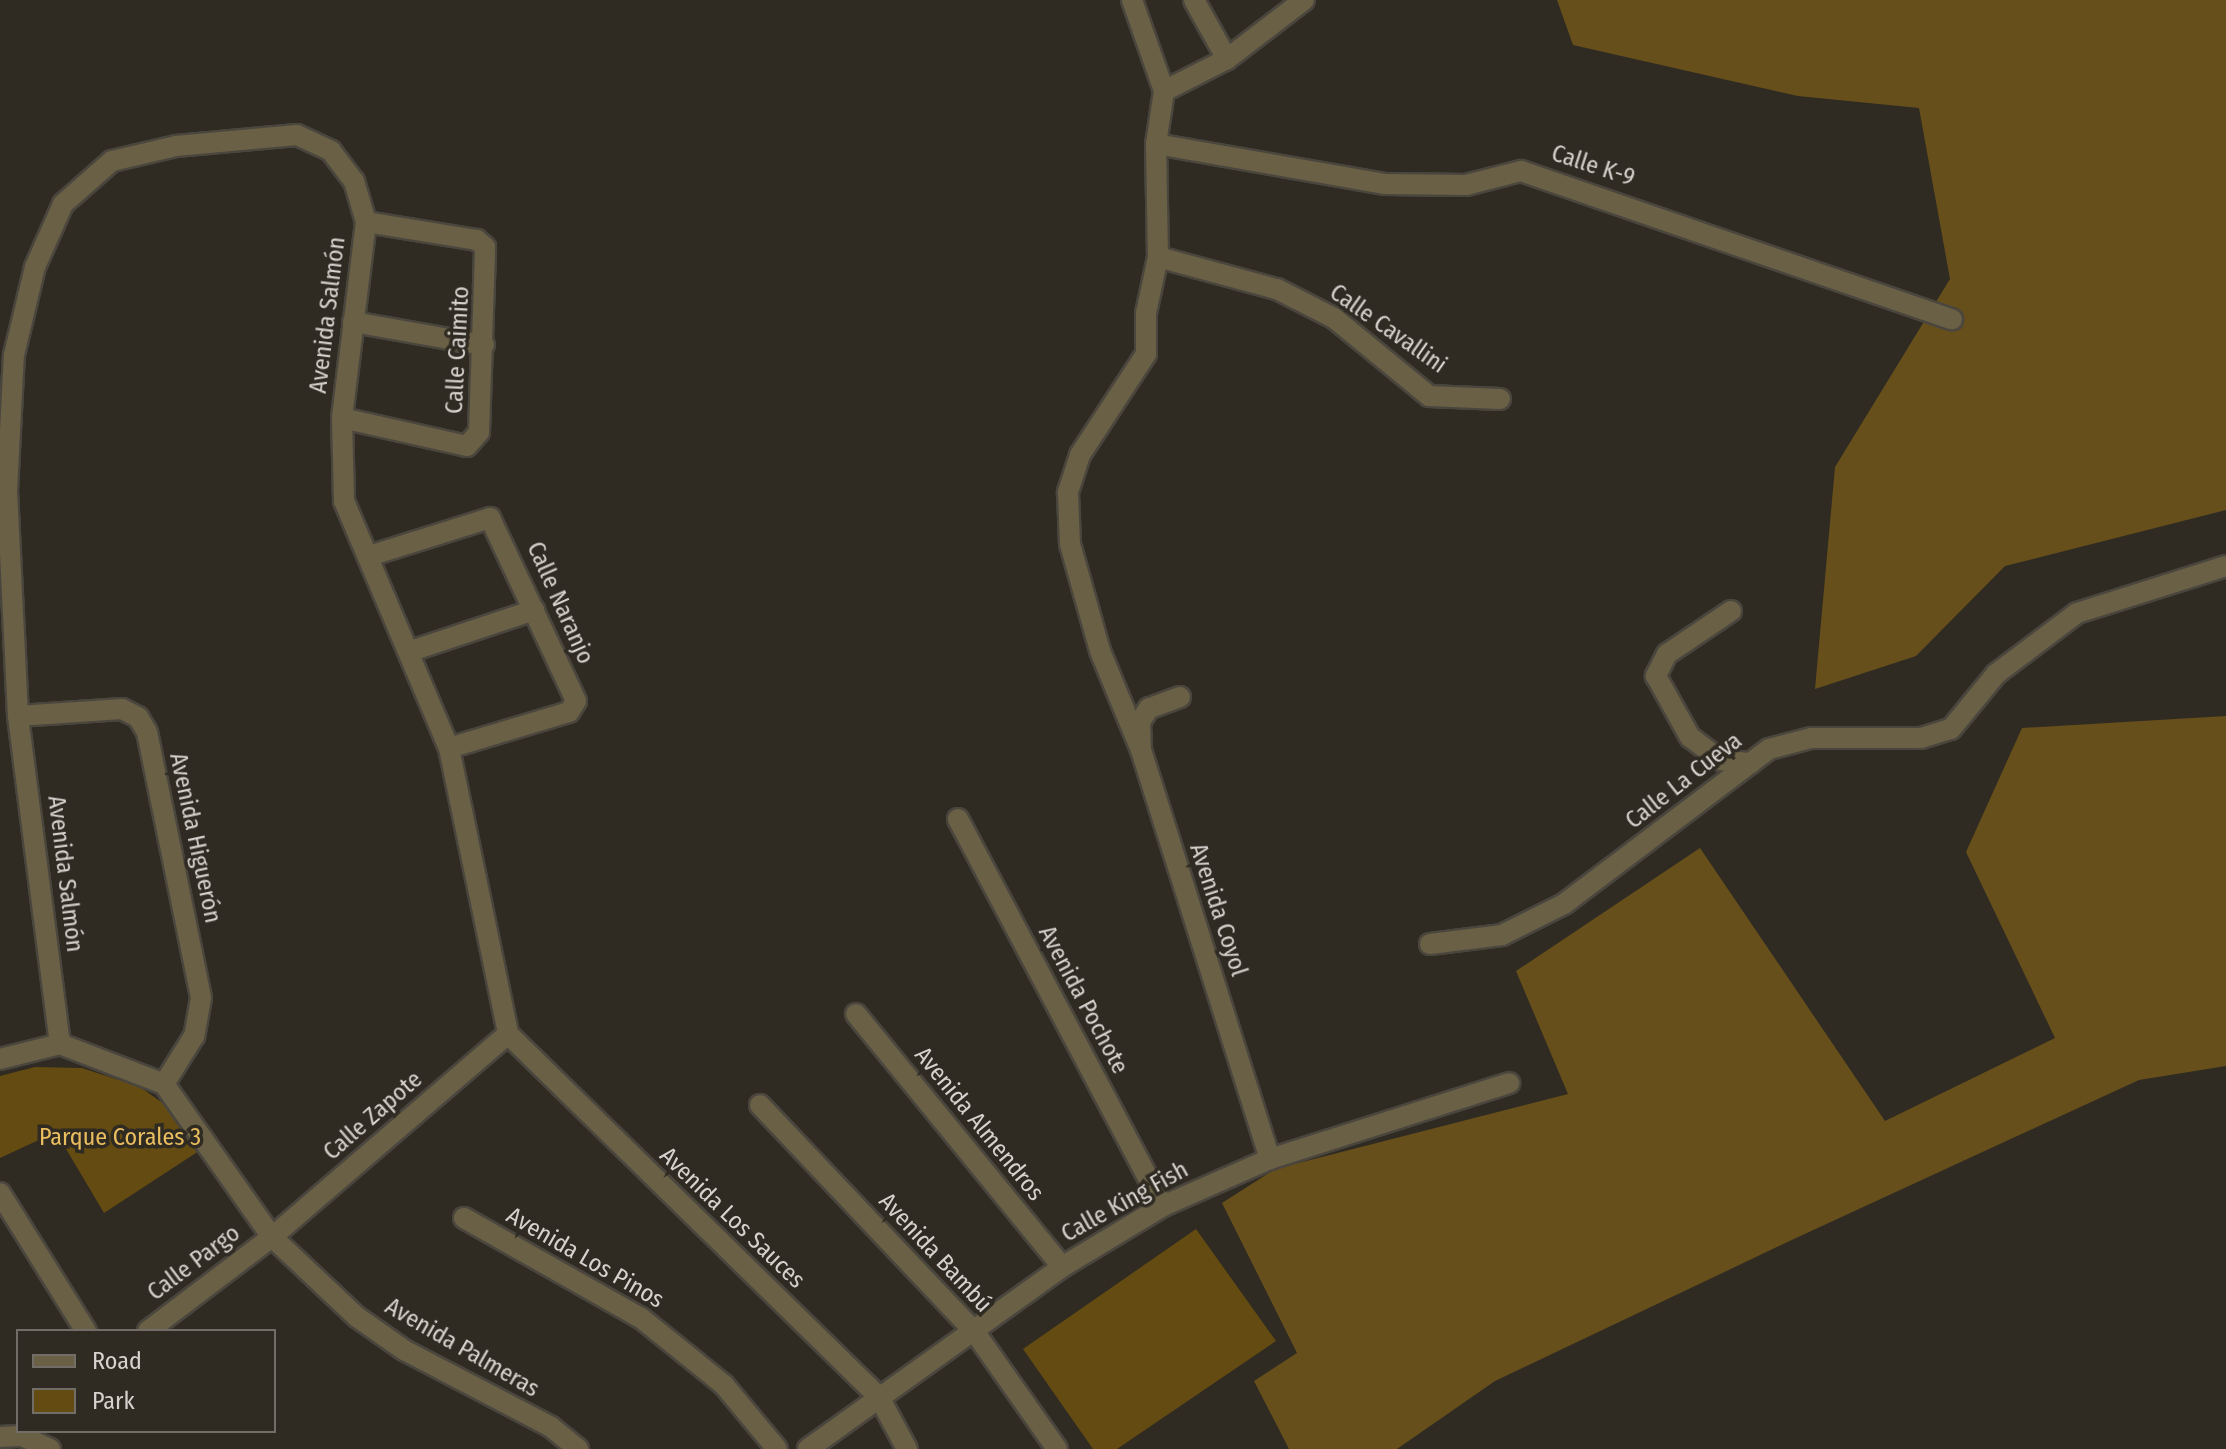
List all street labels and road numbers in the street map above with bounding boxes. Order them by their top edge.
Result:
street label: Calle K-9 [1548,139,1638,193]
street label: Avenida Salmón [304,235,352,395]
street label: Calle Cavallini [1324,278,1452,380]
street label: Calle Caimito [440,285,476,415]
street label: Calle Naranjo [520,538,600,668]
street label: Calle La Cueva [1620,727,1748,835]
street label: Avenida Higuerón [163,750,227,926]
street label: Avenida Salmón [41,794,89,954]
street label: Avenida Coyol [1183,840,1253,980]
street label: Avenida Pochote [1032,921,1134,1079]
street label: Avenida Almendros [908,1041,1050,1207]
street label: Calle Zapote [318,1065,428,1167]
street label: Avenida Los Sauces [653,1141,811,1295]
street label: Calle King Fish [1057,1155,1193,1249]
street label: Avenida Bambú [872,1187,998,1319]
street label: Avenida Los Pinos [501,1201,669,1315]
street label: Calle Pargo [142,1219,246,1307]
street label: Avenida Palmeras [380,1292,544,1404]

